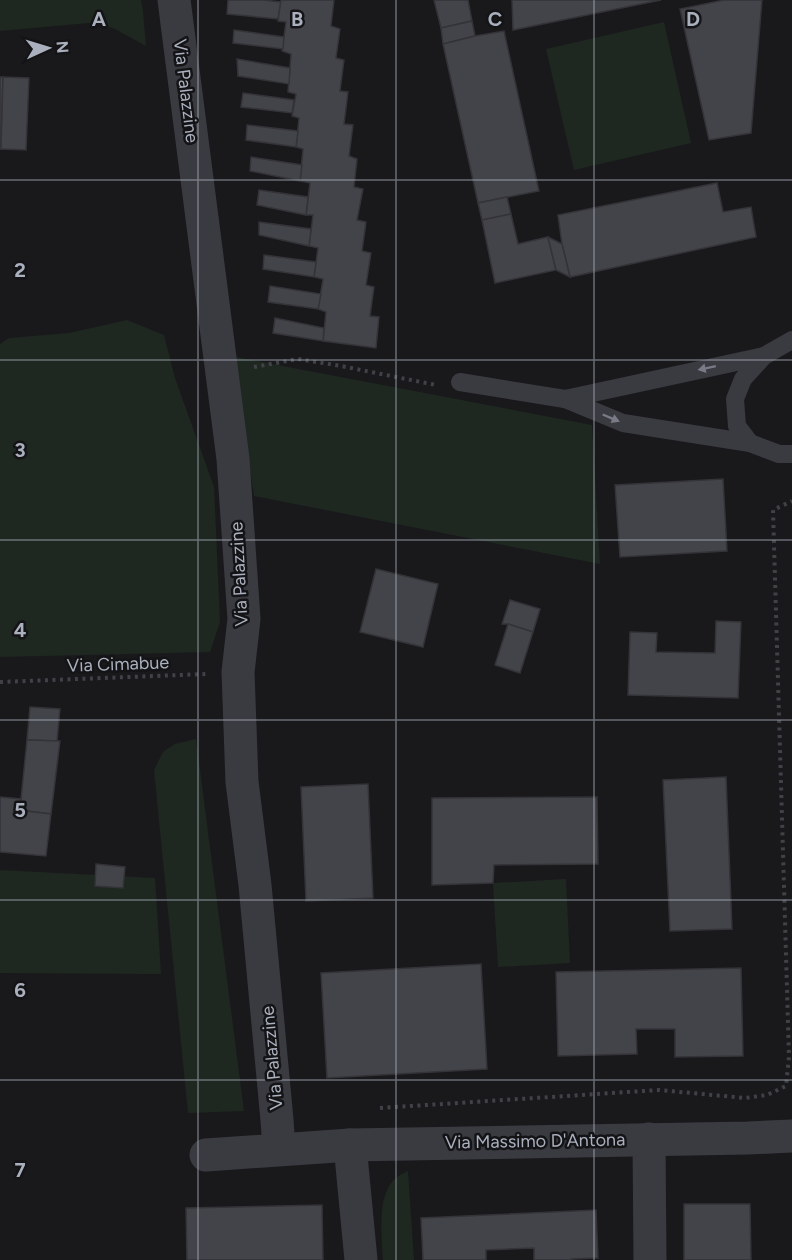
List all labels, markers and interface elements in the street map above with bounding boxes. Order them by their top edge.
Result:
text: A [92,7,107,31]
text: B [291,7,303,31]
text: C [488,7,502,31]
text: D [686,7,700,31]
north arrow [18,18,78,78]
street label: Via Palazzine [169,38,203,144]
text: N [53,40,72,54]
text: 2 [14,258,26,282]
one-way arrow [697,364,716,373]
one-way arrow [602,413,620,423]
text: 3 [14,438,26,462]
street label: Via Palazzine [225,521,253,627]
text: 4 [14,618,27,642]
street label: Via Cimabue [66,651,170,677]
text: 5 [14,798,26,822]
text: 6 [14,978,26,1002]
street label: Via Palazzine [256,1005,288,1111]
street label: Via Massimo D'Antona [445,1128,625,1154]
text: 7 [14,1158,26,1182]

